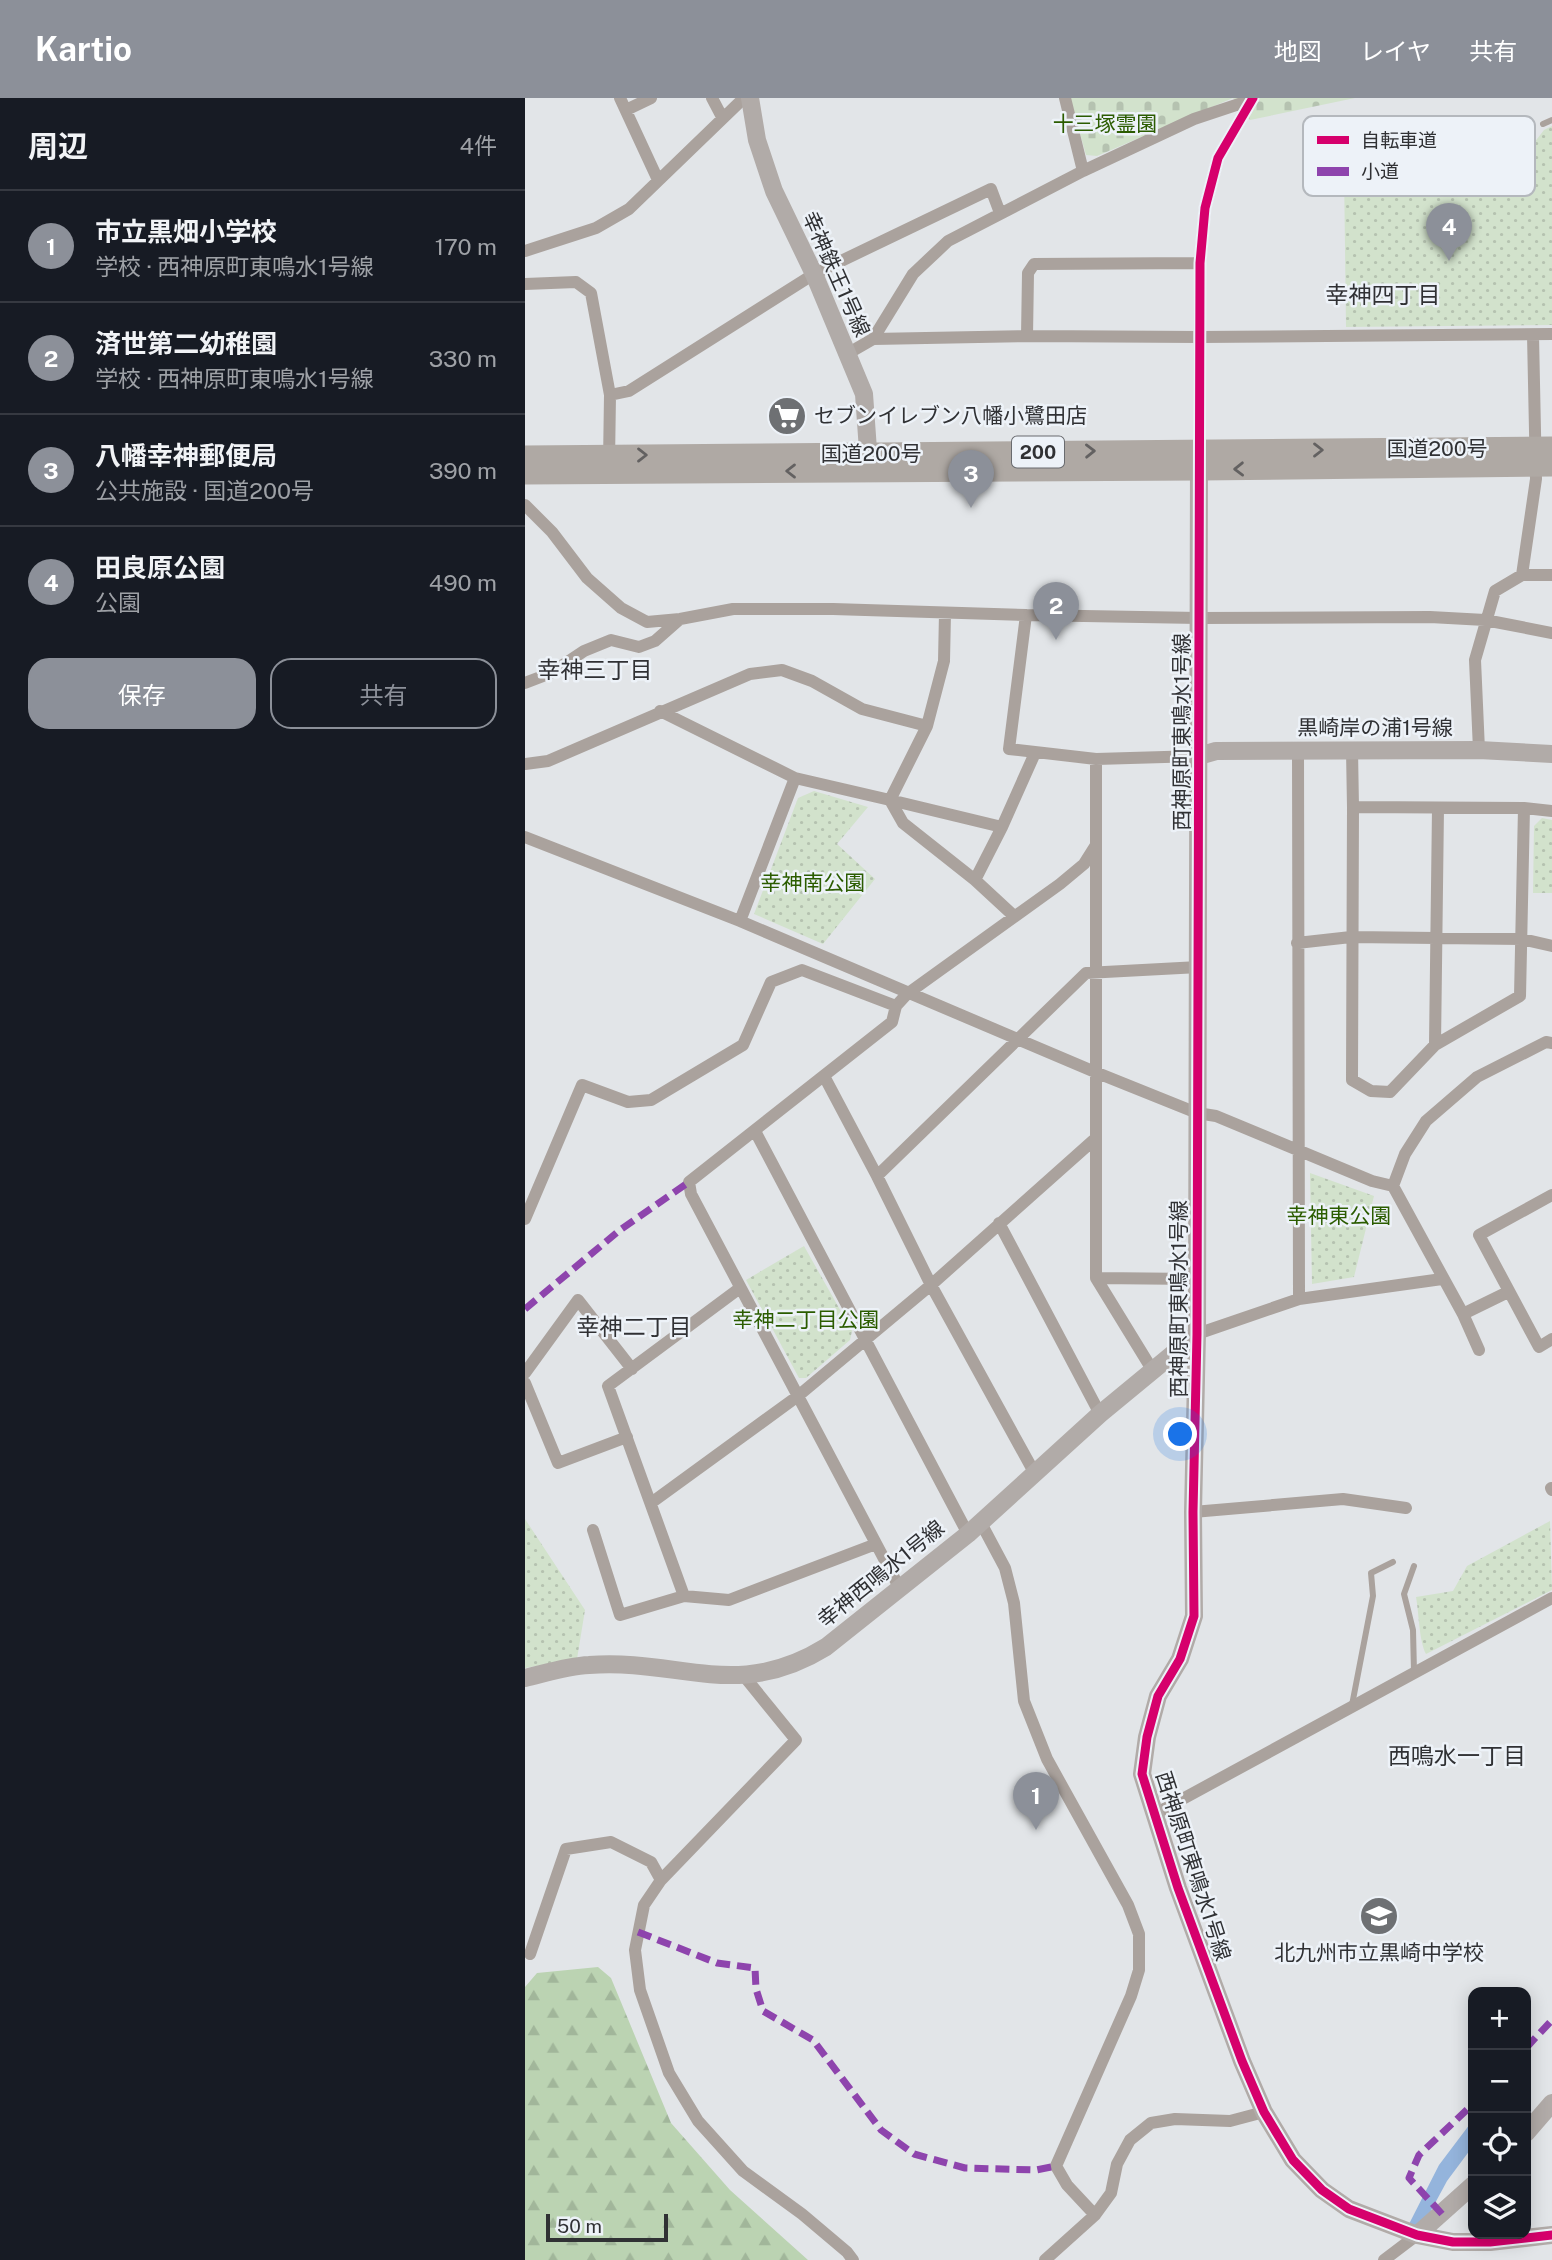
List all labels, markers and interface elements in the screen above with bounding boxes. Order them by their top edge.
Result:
text: Kartio [35,30,132,68]
text: 地図 [1274,37,1322,65]
text: レイヤ [1360,37,1431,65]
text: 共有 [1469,37,1517,65]
park label: 十三塚霊園 [1053,111,1158,136]
legend [1303,116,1535,196]
text: 周辺 [28,128,88,164]
text: 自転車道 [1361,129,1437,151]
text: 4件 [460,132,497,159]
text: 小道 [1361,160,1399,182]
pin: 4 [1426,203,1472,261]
street label: 幸神鉄王1号線 [798,207,875,340]
text: 市立黒畑小学校 [95,216,277,247]
text: 1 [46,233,56,260]
text: 170 m [435,233,497,260]
text: 学校 · 西神原町東鳴水1号線 [95,253,374,280]
district label: 幸神四丁目 [1326,281,1441,308]
text: 済世第二幼稚園 [95,328,277,359]
text: 2 [44,345,58,372]
text: 330 m [429,345,497,372]
text: 学校 · 西神原町東鳴水1号線 [95,365,374,392]
supermarket icon: セブンイレブン八幡小鷺田店 [766,395,808,437]
place label: セブンイレブン八幡小鷺田店 [814,403,1087,428]
road number: 200 [1012,436,1064,468]
street label: 国道200号 [1386,436,1488,461]
text: 八幡幸神郵便局 [95,440,277,471]
street label: 国道200号 [820,441,922,466]
one-way arrow [1312,442,1323,457]
one-way arrow [1085,444,1096,459]
one-way arrow [637,447,648,463]
pin: 3 [948,450,994,508]
text: 3 [43,457,59,484]
text: 390 m [429,457,497,484]
one-way arrow [1233,461,1244,477]
one-way arrow [785,463,796,479]
text: 公共施設 · 国道200号 [95,477,314,504]
text: 田良原公園 [95,552,225,583]
text: 4 [43,569,59,596]
text: 490 m [429,569,497,596]
pin: 2 [1033,582,1079,640]
text: 公園 [95,589,141,616]
street label: 西神原町東鳴水1号線 [1169,633,1194,831]
district label: 幸神三丁目 [538,656,653,683]
button: 保存 [28,658,256,729]
button: 共有 [270,658,497,729]
street label: 黒崎岸の浦1号線 [1297,715,1453,740]
park label: 幸神南公園 [761,870,866,895]
street label: 西神原町東鳴水1号線 [1166,1200,1191,1398]
park label: 幸神東公園 [1287,1203,1392,1228]
park label: 幸神二丁目公園 [733,1307,880,1332]
district label: 幸神二丁目 [577,1313,692,1340]
your location [1163,1417,1197,1451]
street label: 幸神西鳴水1号線 [812,1515,949,1632]
district label: 西鳴水一丁目 [1388,1742,1526,1769]
street label: 西神原町東鳴水1号線 [1151,1768,1236,1964]
pin: 1 [1013,1772,1059,1830]
school or university icon: 北九州市立黒崎中学校 [1358,1895,1400,1937]
place label: 北九州市立黒崎中学校 [1274,1940,1484,1965]
map controls [1468,1987,1531,2239]
button: + [1468,1987,1531,2050]
button: − [1468,2050,1531,2113]
button: locate [1468,2113,1531,2176]
button: layers [1468,2176,1531,2239]
scale bar [546,2211,669,2243]
text: 50 m [557,2215,602,2237]

